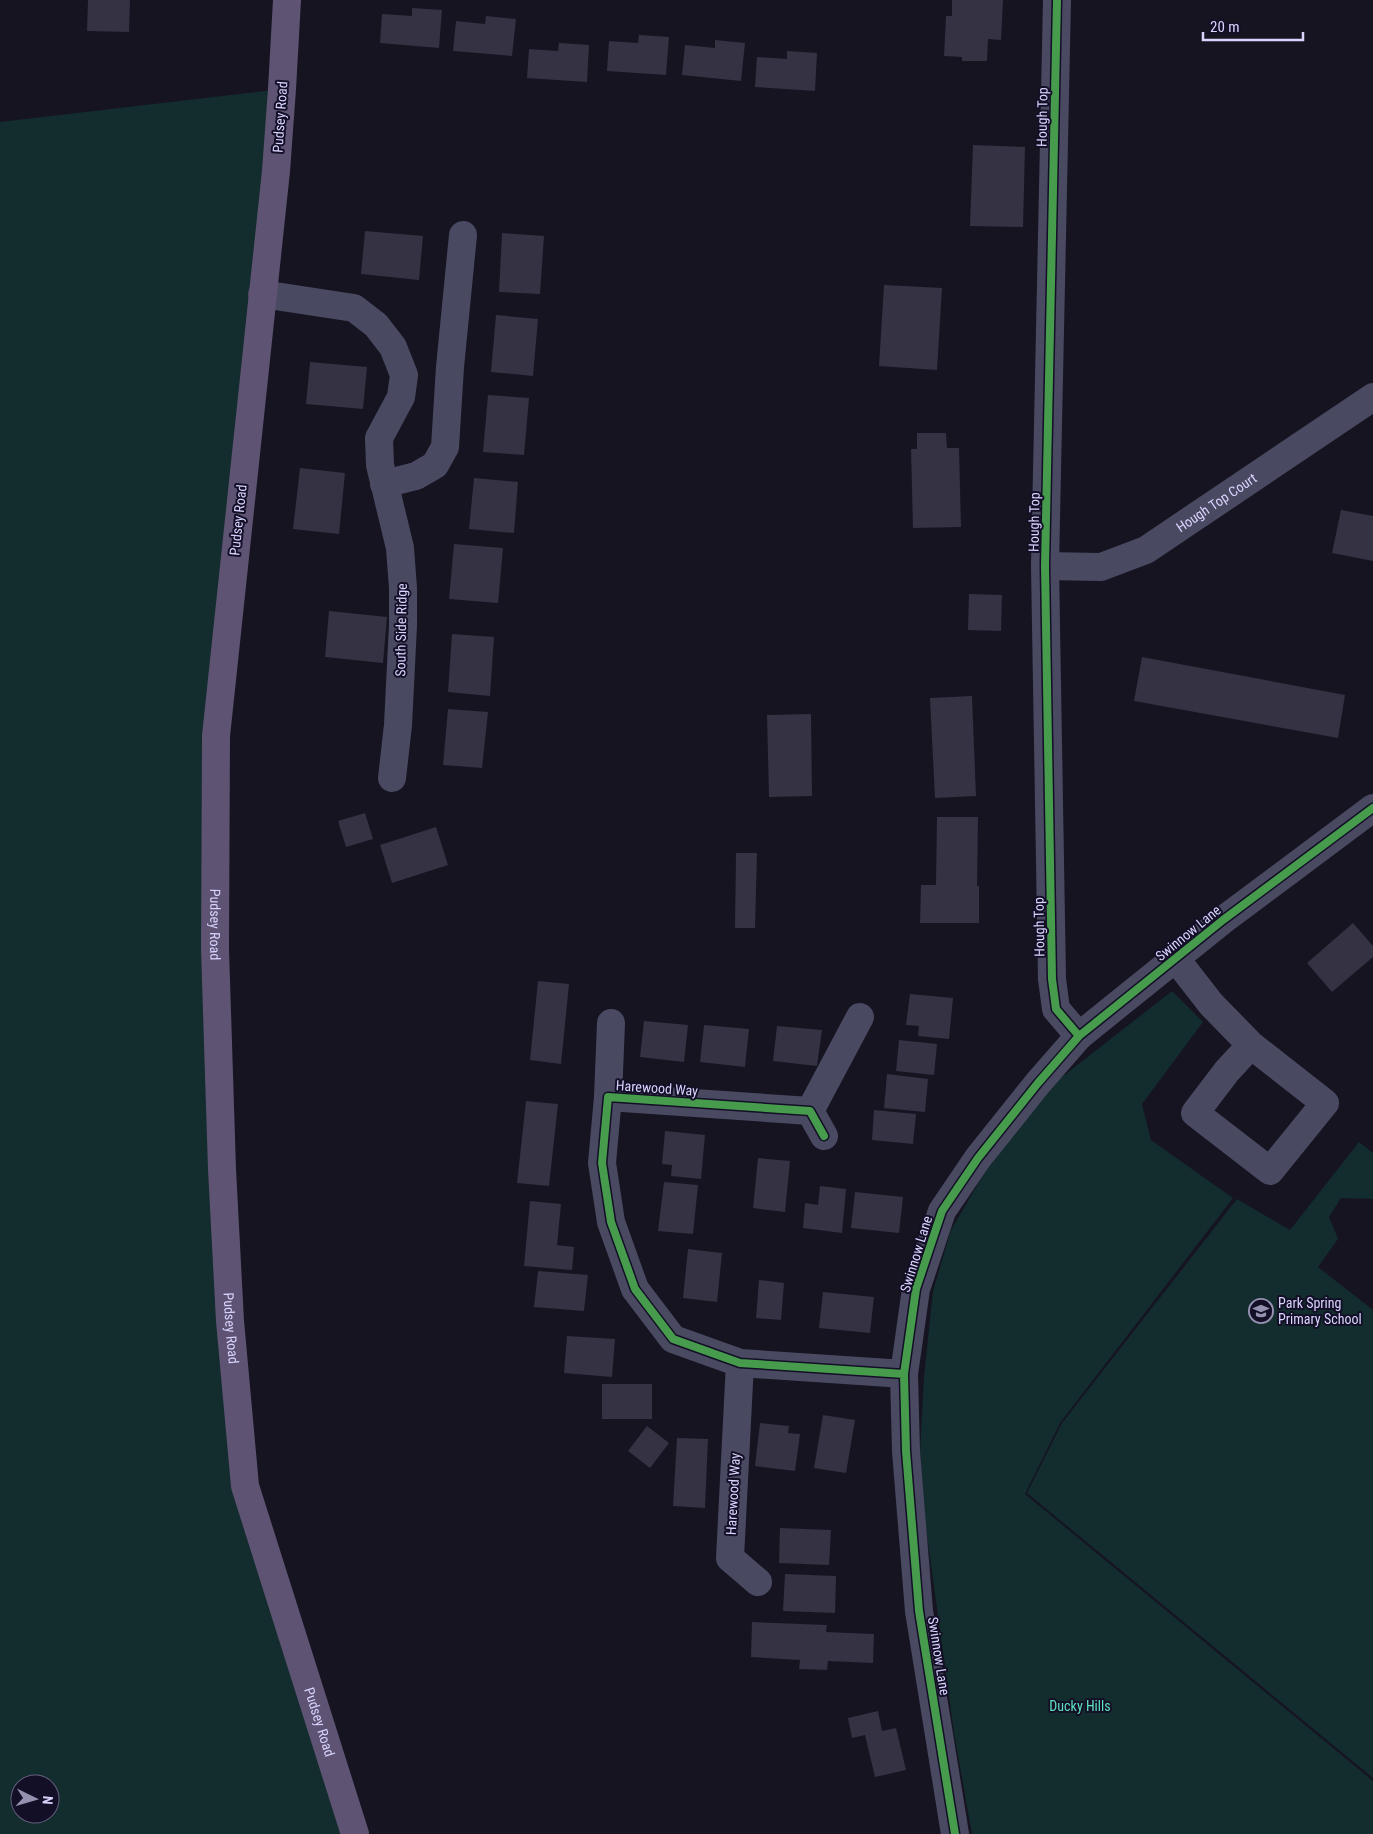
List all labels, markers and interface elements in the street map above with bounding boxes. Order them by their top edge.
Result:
scale bar [1203,10,1303,42]
text: 20 m [1210,18,1240,36]
street label: Pudsey Road [270,81,290,153]
street label: Hough Top [1033,87,1051,147]
street label: Hough Top Court [1173,470,1260,535]
street label: Pudsey Road [226,484,250,556]
street label: Hough Top [1025,492,1043,552]
street label: South Side Ridge [392,583,410,677]
street label: Pudsey Road [207,889,223,960]
street label: Hough Top [1030,897,1048,957]
street label: Swinnow Lane [1152,902,1224,964]
street label: Harewood Way [615,1077,699,1099]
street label: Swinnow Lane [897,1213,935,1294]
street label: Pudsey Road [221,1292,242,1364]
place label: Park Spring Primary School [1278,1295,1362,1327]
school or university icon: Park Spring Primary School [1248,1298,1274,1324]
street label: Harewood Way [723,1452,743,1536]
street label: Swinnow Lane [925,1616,953,1697]
street label: Pudsey Road [301,1685,338,1758]
park label: Ducky Hills [1049,1698,1111,1714]
north arrow [10,1774,60,1824]
text: N [40,1795,56,1805]

